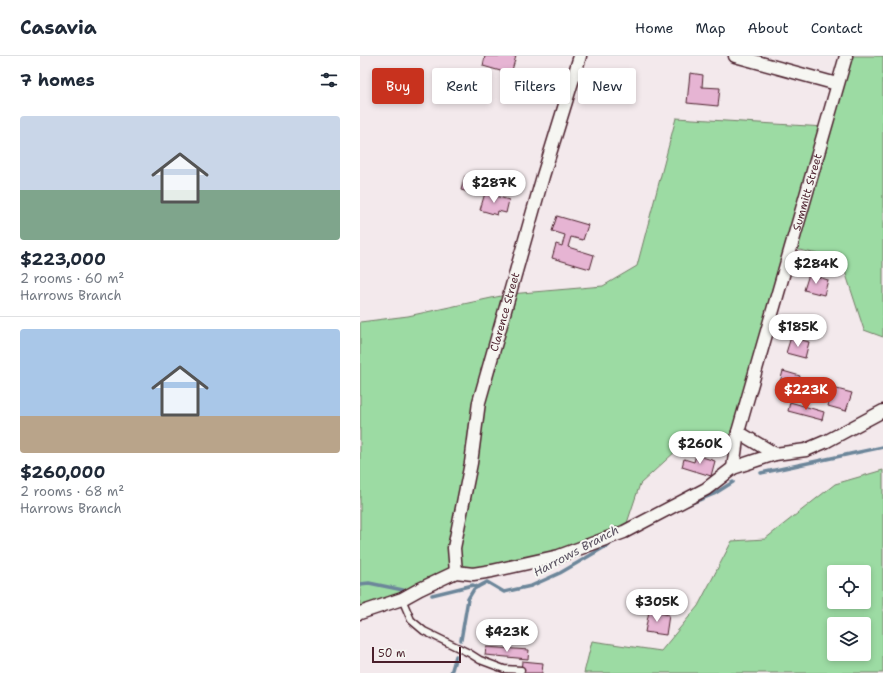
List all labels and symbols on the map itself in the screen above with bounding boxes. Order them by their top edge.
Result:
street label: Summitt Street [789,152,825,232]
pin: $287K [466,170,522,204]
pin: $284K [788,251,844,285]
street label: Clarence Street [486,270,523,353]
pin: $185K [770,314,826,348]
pin: $223K [778,377,834,411]
pin: $260K [672,431,728,465]
water label: Harrows Branch [530,522,622,580]
pin: $305K [629,589,685,623]
pin: $423K [479,619,535,653]
scale bar [372,645,461,664]

